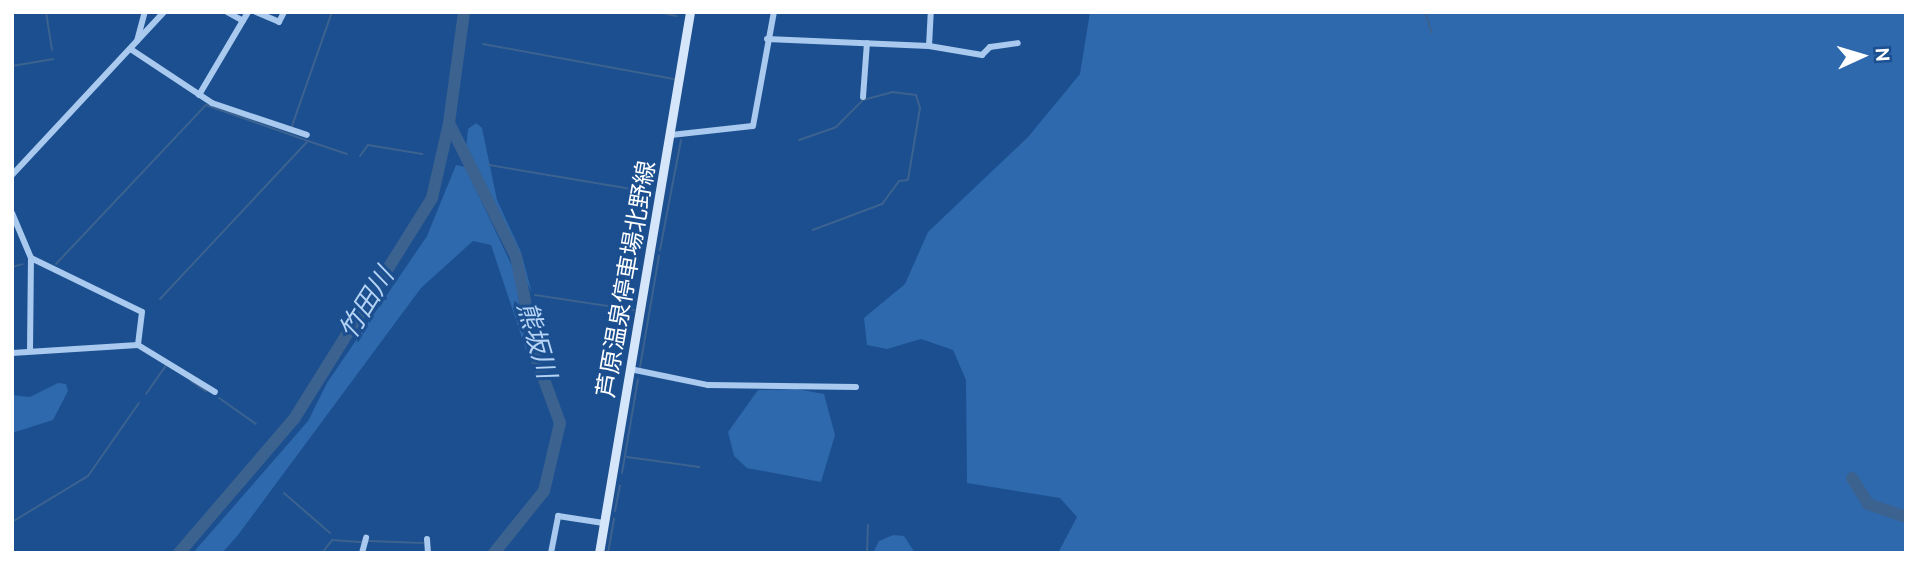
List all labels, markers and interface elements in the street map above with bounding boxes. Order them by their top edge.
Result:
north arrow [1827,21,1897,91]
text: N [1871,47,1894,62]
street label: 芦原温泉停車場北野線 [591,158,661,400]
water label: 竹田川 [332,262,400,344]
water label: 熊坂川 [511,298,563,382]

